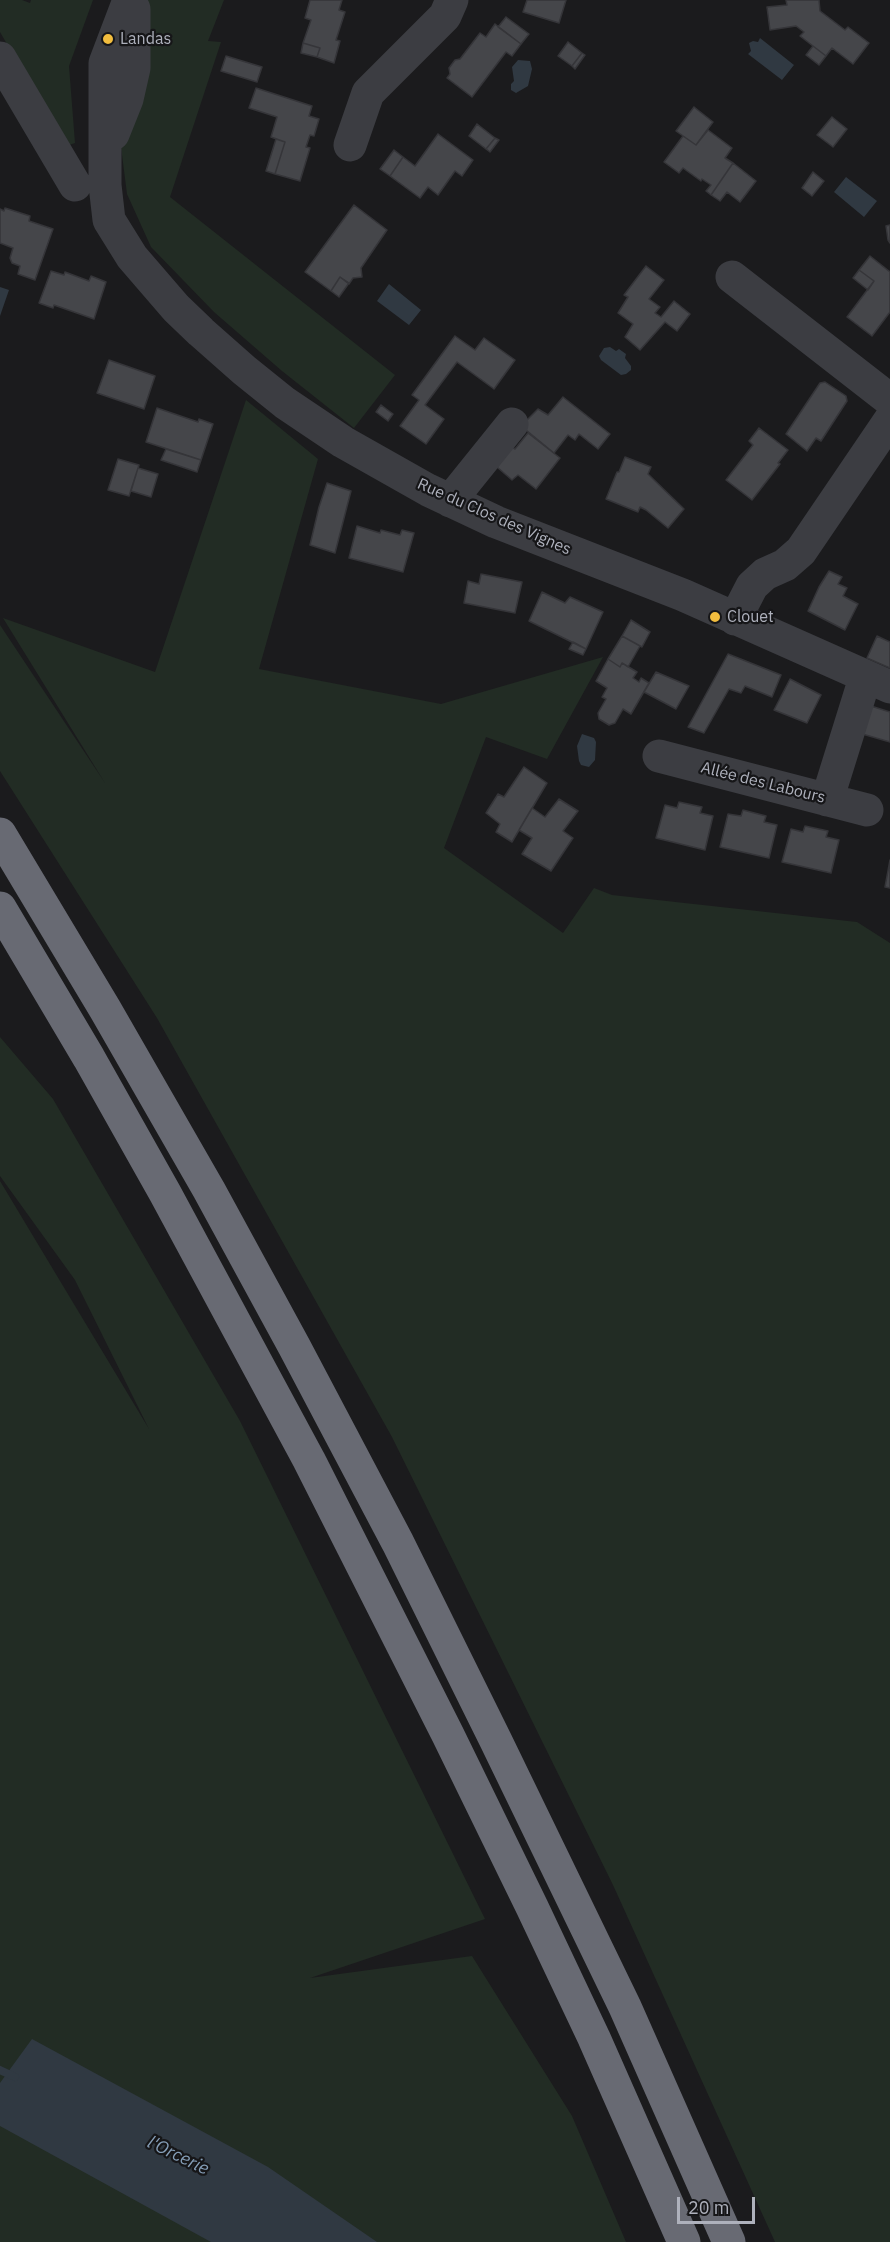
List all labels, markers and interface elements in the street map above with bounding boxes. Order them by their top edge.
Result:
place label: Landas [120,29,171,49]
marker: Landas [101,32,115,46]
street label: Rue du Clos des Vignes [414,474,574,560]
place label: Clouet [727,607,774,627]
marker: Clouet [708,610,722,624]
street label: Allée des Labours [699,758,827,808]
water label: l'Orcerie [144,2132,212,2180]
scale bar [680,2185,758,2223]
text: 20 m [688,2196,730,2219]

